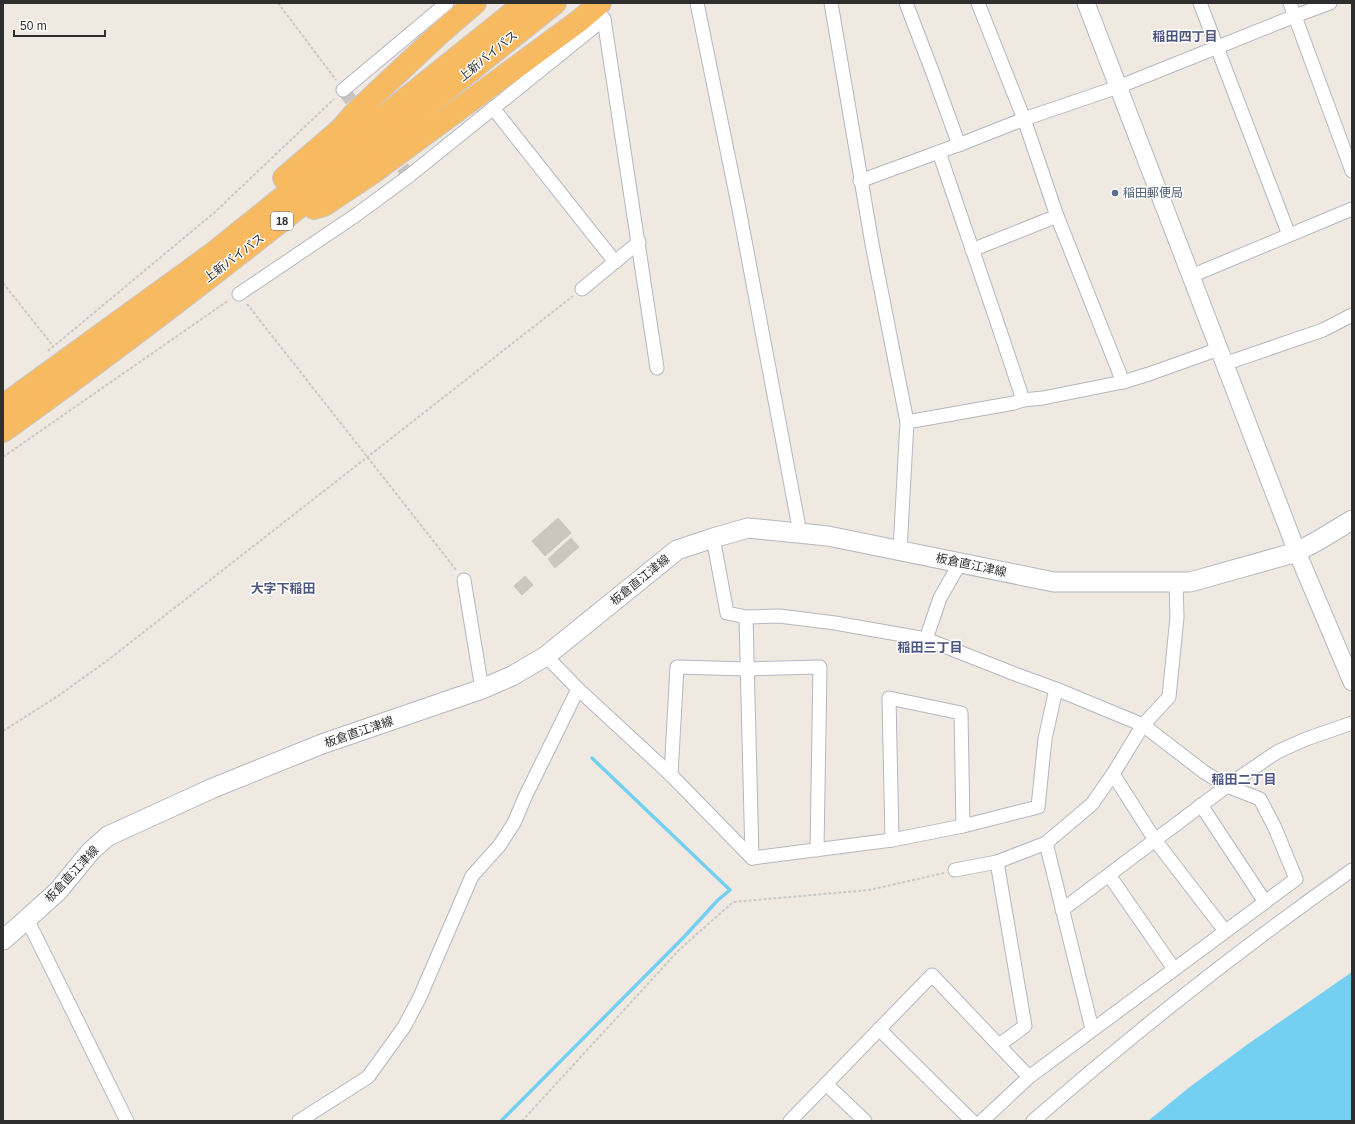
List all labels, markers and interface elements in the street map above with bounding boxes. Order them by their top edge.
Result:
scale bar [14,12,105,38]
text: 50 m [20,19,47,33]
street label: 上新バイパス [456,28,520,84]
district label: 稲田四丁目 [1152,29,1218,44]
place label: 稲田郵便局 [1123,186,1183,200]
marker: 稲田郵便局 [1110,188,1120,198]
road number: 18 [271,212,293,230]
street label: 上新バイパス [201,231,267,285]
street label: 板倉直江津線 [934,551,1008,579]
street label: 板倉直江津線 [608,552,672,608]
district label: 大字下稲田 [250,581,316,596]
district label: 稲田三丁目 [897,640,963,655]
street label: 板倉直江津線 [323,714,395,750]
district label: 稲田二丁目 [1211,772,1277,787]
street label: 板倉直江津線 [42,843,102,905]

